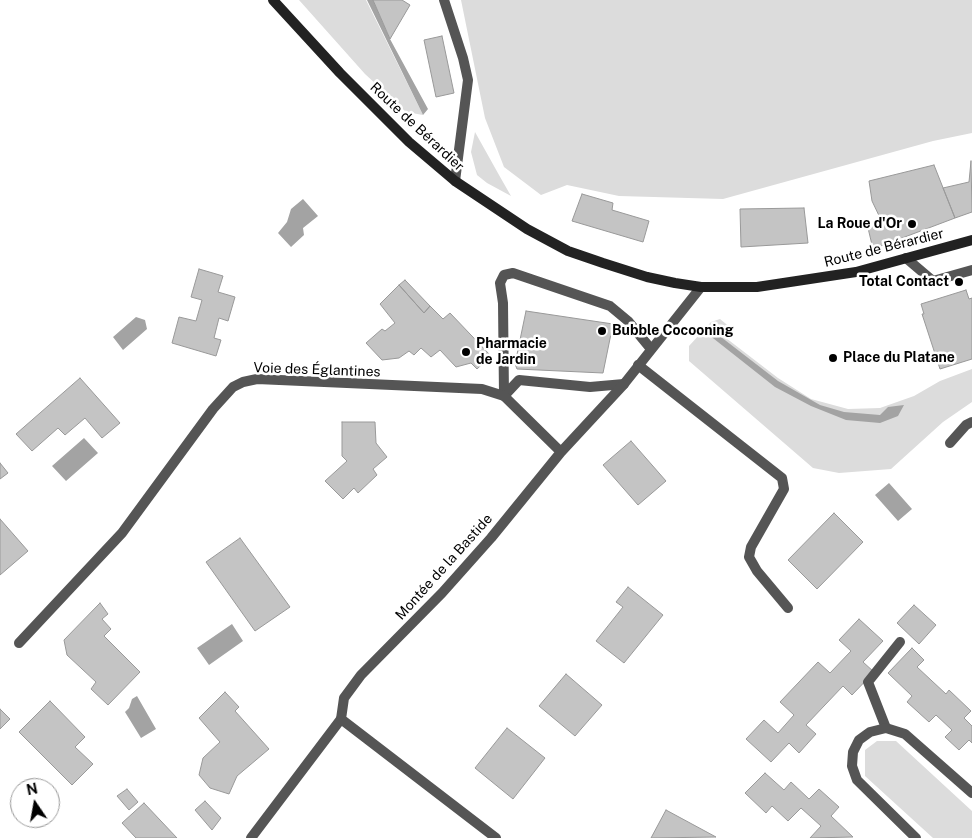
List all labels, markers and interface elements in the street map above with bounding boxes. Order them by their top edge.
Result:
street label: Route de Bérardier [366,79,468,175]
place label: La Roue d'Or [818,216,902,232]
marker: La Roue d'Or [906,218,918,230]
street label: Route de Bérardier [823,225,945,271]
place label: Total Contact [859,274,949,290]
marker: Total Contact [953,276,965,288]
place label: Bubble Cocooning [612,323,733,339]
marker: Bubble Cocooning [596,325,608,337]
place label: Pharmacie de Jardin [476,336,547,368]
marker: Pharmacie de Jardin [460,346,472,358]
place label: Place du Platane [843,350,955,366]
marker: Place du Platane [827,352,839,364]
street label: Voie des Églantines [253,359,381,381]
street label: Montée de la Bastide [392,511,496,623]
north arrow [10,778,60,828]
text: N [25,780,39,798]

